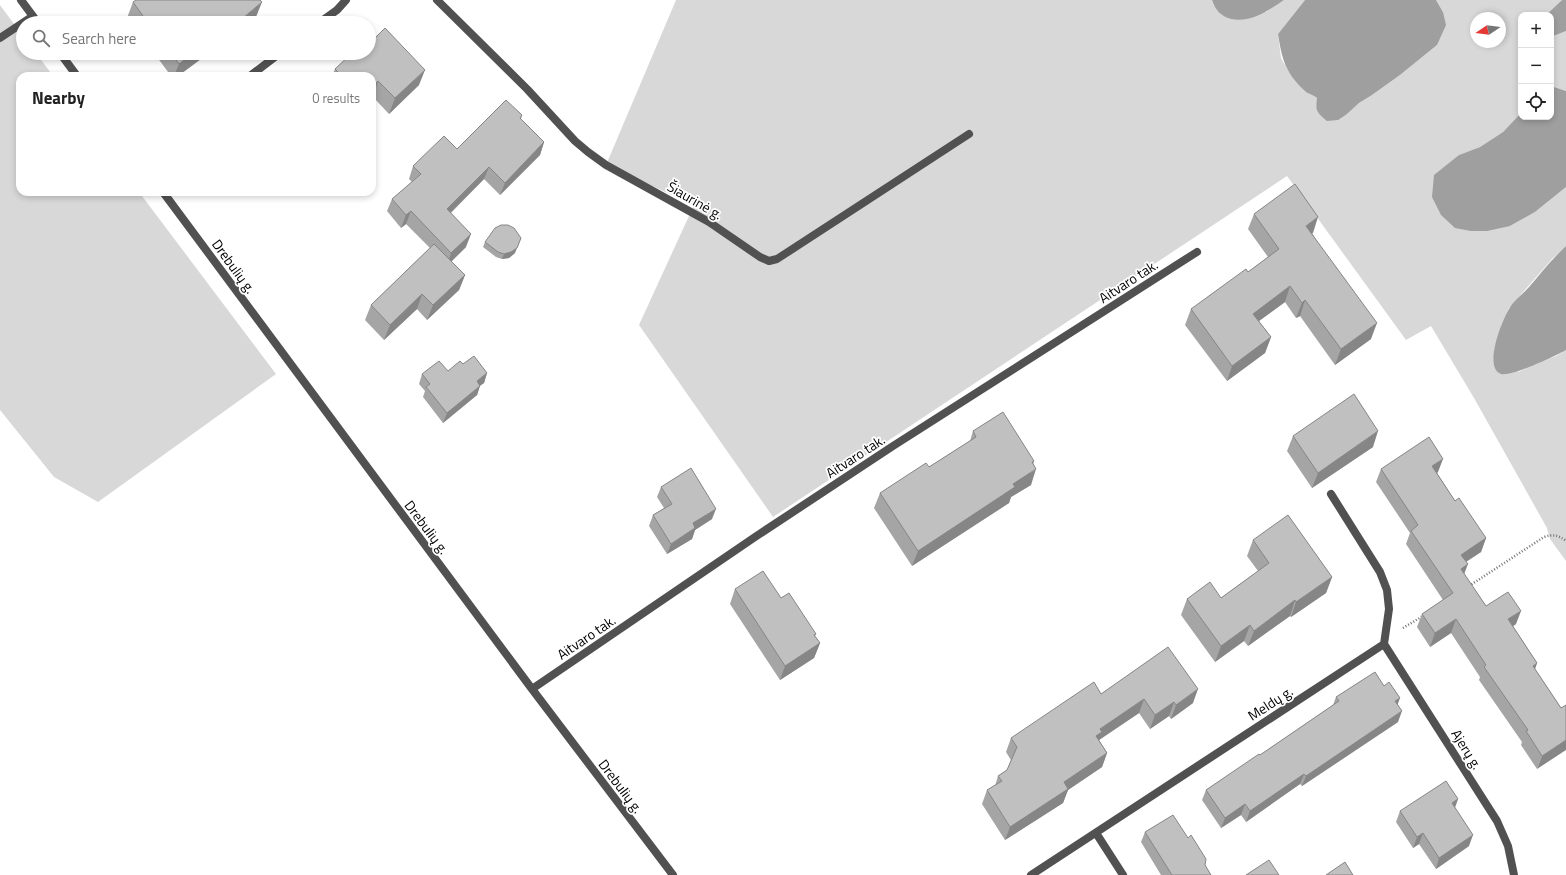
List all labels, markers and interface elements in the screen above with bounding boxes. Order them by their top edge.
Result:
north arrow [1470,12,1506,48]
map controls [1518,12,1554,120]
button: + [1518,12,1554,48]
search box [16,16,376,60]
icon: search [30,27,52,49]
text: Search here [62,27,136,50]
button: − [1518,48,1554,84]
button: locate [1518,84,1554,120]
text: Nearby [32,85,85,111]
text: 0 results [312,88,360,108]
street label: Šiaurinė g. [663,176,727,224]
street label: Drebulių g. [207,234,261,298]
street label: Aitvaro tak. [1094,254,1162,308]
street label: Aitvaro tak. [821,429,889,483]
street label: Drebulių g. [400,496,454,558]
street label: Aitvaro tak. [552,610,620,664]
street label: Meldų g. [1243,681,1297,725]
street label: Ajerų g. [1446,725,1488,773]
street label: Drebulių g. [594,755,648,817]

